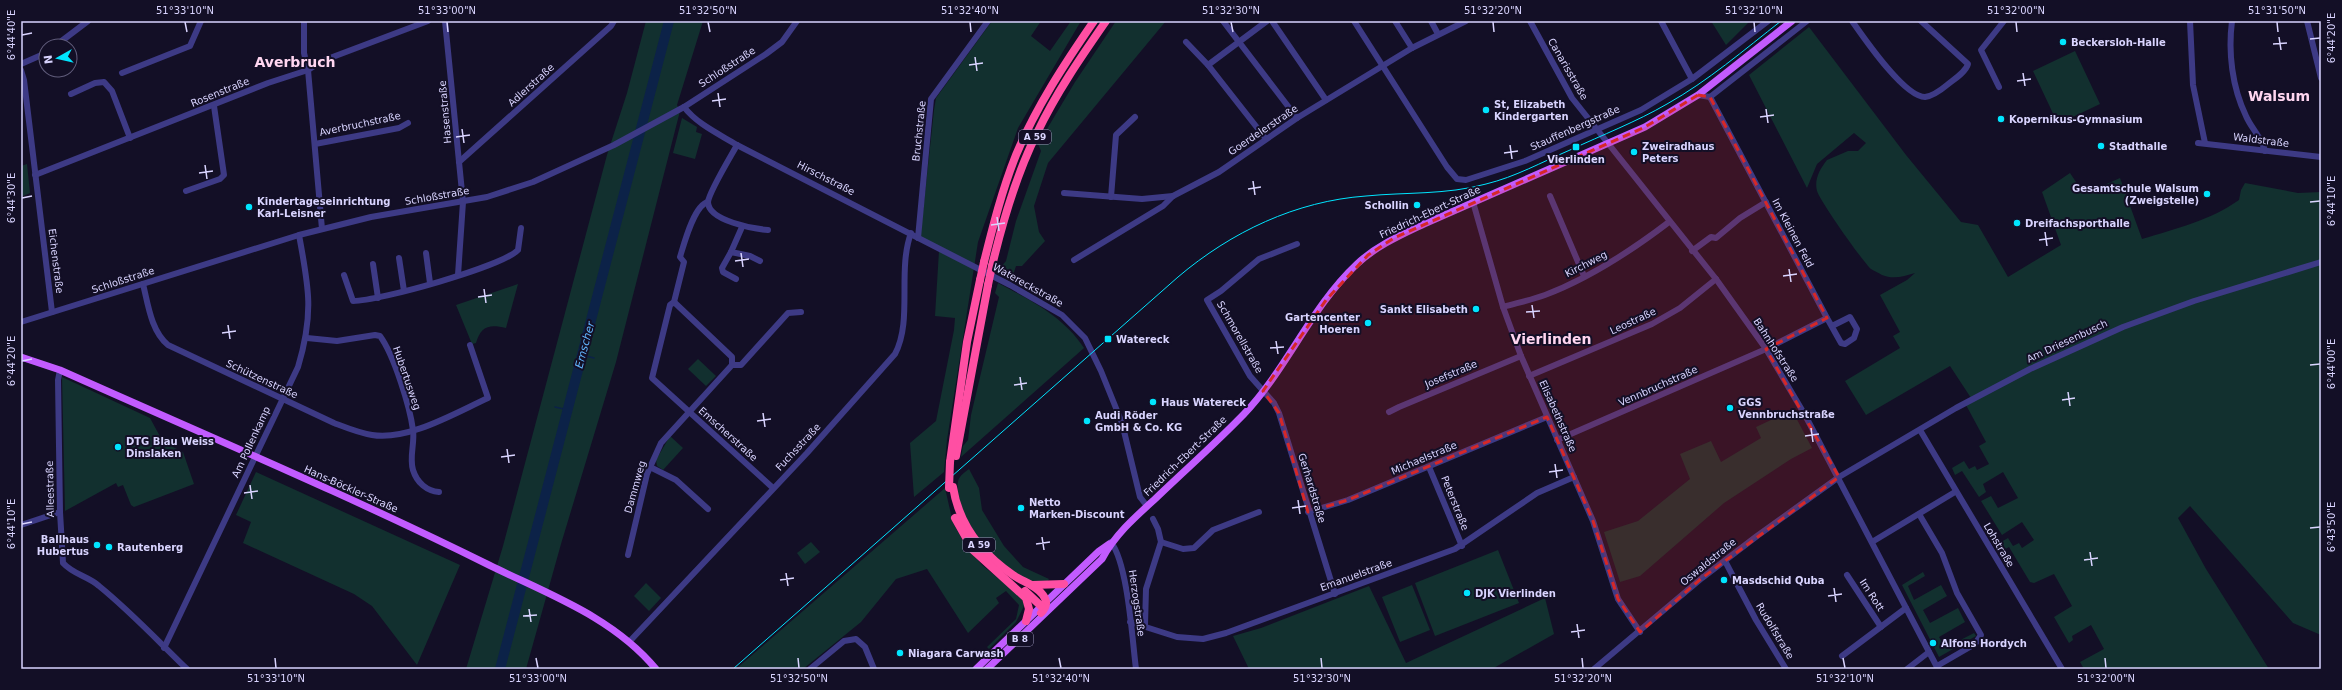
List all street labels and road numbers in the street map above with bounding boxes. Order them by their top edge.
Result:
street label: Canarisstraße [1546,36,1590,102]
street label: Schloßstraße [697,45,757,89]
street label: Adlerstraße [506,62,556,108]
street label: Rosenstraße [189,75,251,109]
street label: Hasenstraße [437,80,453,144]
street label: Bruchstraße [910,100,928,162]
street label: Goerdelerstraße [1226,103,1300,157]
street label: Stauffenbergstraße [1529,103,1621,153]
street label: Averbruchstraße [318,110,402,138]
road number: A 59 [1019,130,1051,144]
street label: Waldstraße [2232,131,2290,149]
street label: Hirschstraße [795,159,857,197]
street label: Friedrich-Ebert-Straße [1378,184,1482,240]
street label: Schloßstraße [404,185,470,207]
street label: Im Kleinen Feld [1770,197,1816,269]
street label: Eichenstraße [47,228,65,294]
street label: Kirchweg [1563,249,1609,279]
street label: Watereckstraße [991,261,1065,309]
street label: Schloßstraße [90,265,156,295]
street label: Schmorellstraße [1215,299,1265,375]
street label: Leostraße [1608,306,1658,336]
street label: Bahnhofstraße [1751,316,1801,384]
street label: Am Driesenbusch [2025,317,2109,365]
street label: Hubertusweg [391,345,423,411]
street label: Schützenstraße [224,358,300,400]
street label: Josefstraße [1422,358,1479,390]
street label: Vennbruchstraße [1617,364,1699,408]
street label: Elisabethstraße [1537,378,1579,454]
street label: Am Pollenkamp [230,405,272,479]
street label: Emscherstraße [696,405,760,463]
street label: Friedrich-Ebert-Straße [1142,414,1228,498]
street label: Fuchsstraße [773,421,823,473]
street label: Michaelstraße [1390,439,1458,477]
street label: Gerhardstraße [1296,452,1328,524]
street label: Dammweg [622,460,648,514]
street label: Alleestraße [44,461,56,517]
street label: Hans-Böckler-Straße [302,463,400,515]
street label: Peterstraße [1439,474,1471,532]
street label: Lohstraße [1981,521,2017,569]
street label: Oswaldstraße [1678,536,1738,588]
road number: A 59 [963,538,995,552]
street label: Emanuelstraße [1319,557,1393,593]
street label: Herzogstraße [1127,569,1147,637]
street label: Im Rott [1857,577,1887,613]
street label: Rudolfstraße [1754,601,1796,661]
road number: B 8 [1007,632,1033,646]

